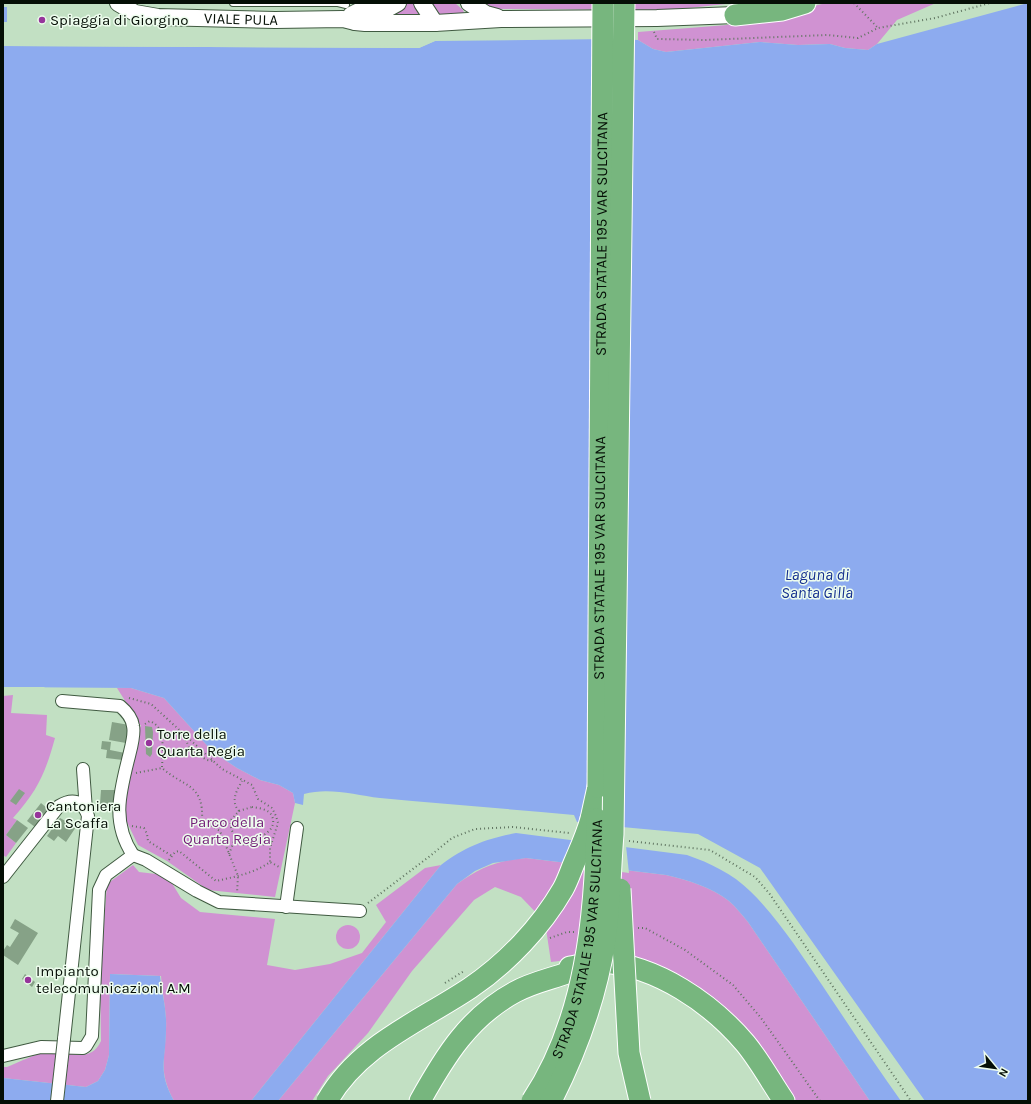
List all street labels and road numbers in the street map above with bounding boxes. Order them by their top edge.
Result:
street label: VIALE PULA [204,9,279,29]
street label: STRADA STATALE 195 VAR SULCITANA [592,112,611,356]
street label: STRADA STATALE 195 VAR SULCITANA [590,436,609,680]
street label: STRADA STATALE 195 VAR SULCITANA [548,819,606,1062]

